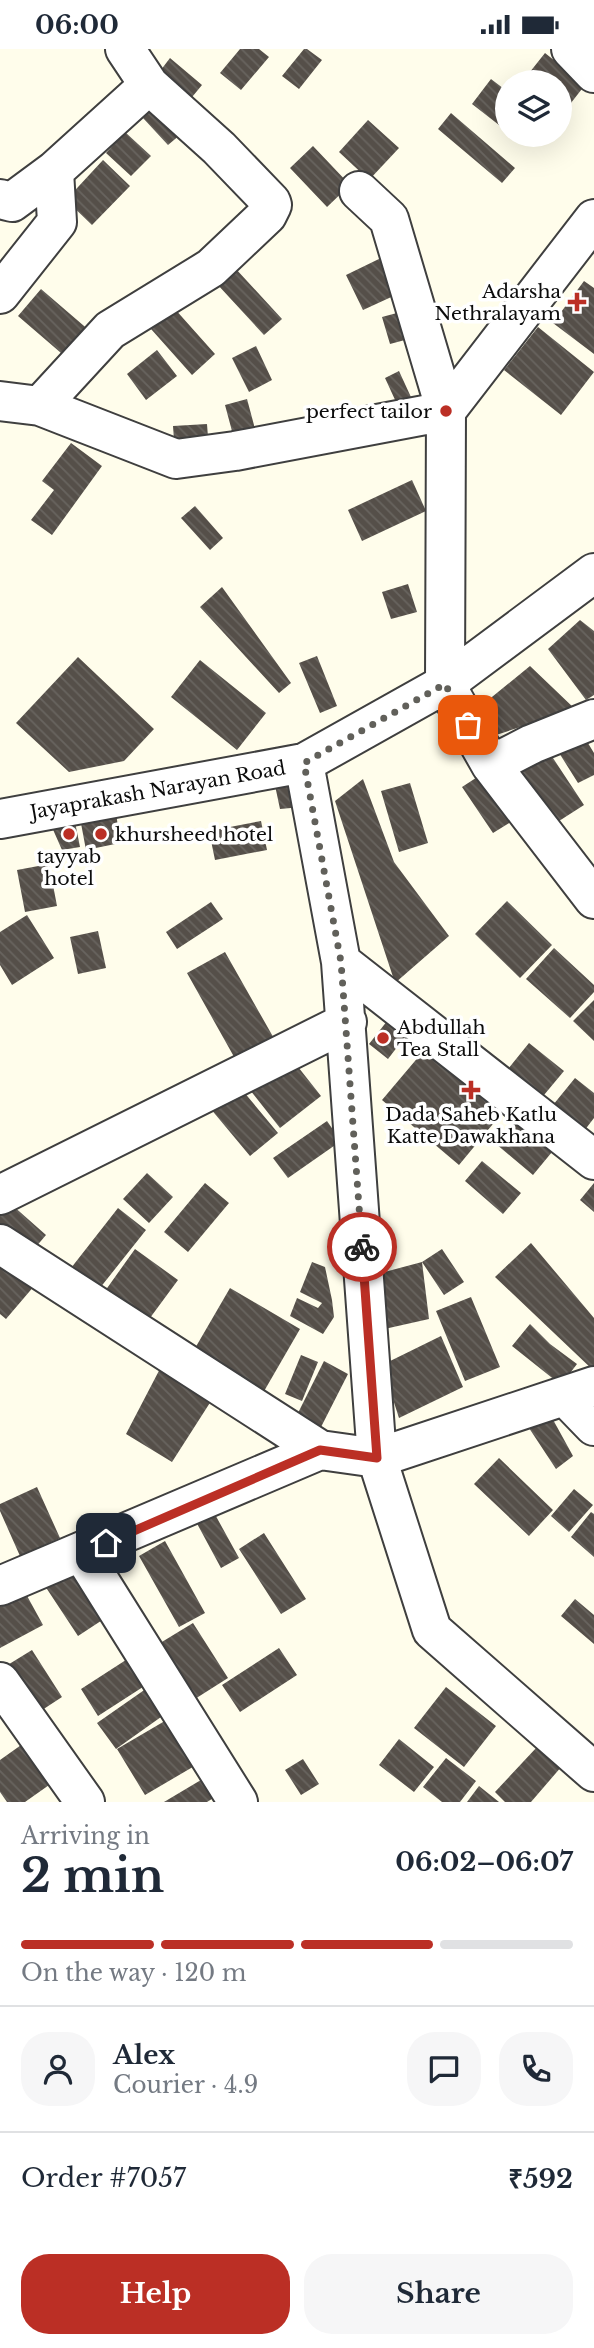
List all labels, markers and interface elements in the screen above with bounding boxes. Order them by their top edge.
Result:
text: 06:00 [35,9,119,41]
map controls [495,70,572,147]
button: layers [495,70,572,147]
place label: Adarsha Nethralayam [435,280,561,325]
marker: Adarsha Nethralayam [567,292,587,312]
place label: perfect tailor [306,400,432,423]
marker: perfect tailor [438,403,454,419]
pin [438,695,498,755]
icon: bag [449,706,487,744]
street label: Jayaprakash Narayan Road [25,756,288,824]
place label: khursheed hotel [115,823,273,846]
marker: tayyab hotel [61,826,77,842]
marker: khursheed hotel [93,826,109,842]
place label: tayyab hotel [37,845,101,890]
place label: Abdullah Tea Stall [396,1016,486,1061]
marker: Abdullah Tea Stall [375,1030,391,1046]
marker: Dada Saheb Katlu Katte Dawakhana [461,1080,481,1100]
place label: Dada Saheb Katlu Katte Dawakhana [385,1103,557,1148]
courier [327,1212,397,1282]
icon: bike [343,1228,381,1266]
pin [76,1513,136,1573]
icon: home [87,1524,125,1562]
text: Arriving in [21,1822,150,1850]
text: 06:02–06:07 [395,1846,573,1878]
text: 2 min [21,1847,164,1904]
text: On the way · 120 m [21,1959,246,1987]
button: person [21,2032,95,2106]
button: chat [407,2032,481,2106]
button: phone [499,2032,573,2106]
text: Alex [113,2039,175,2071]
text: Courier · 4.9 [113,2071,258,2099]
text: Order #7057 [21,2162,186,2194]
text: ₹592 [508,2163,573,2195]
button: Help [21,2254,290,2334]
button: Share [304,2254,573,2334]

